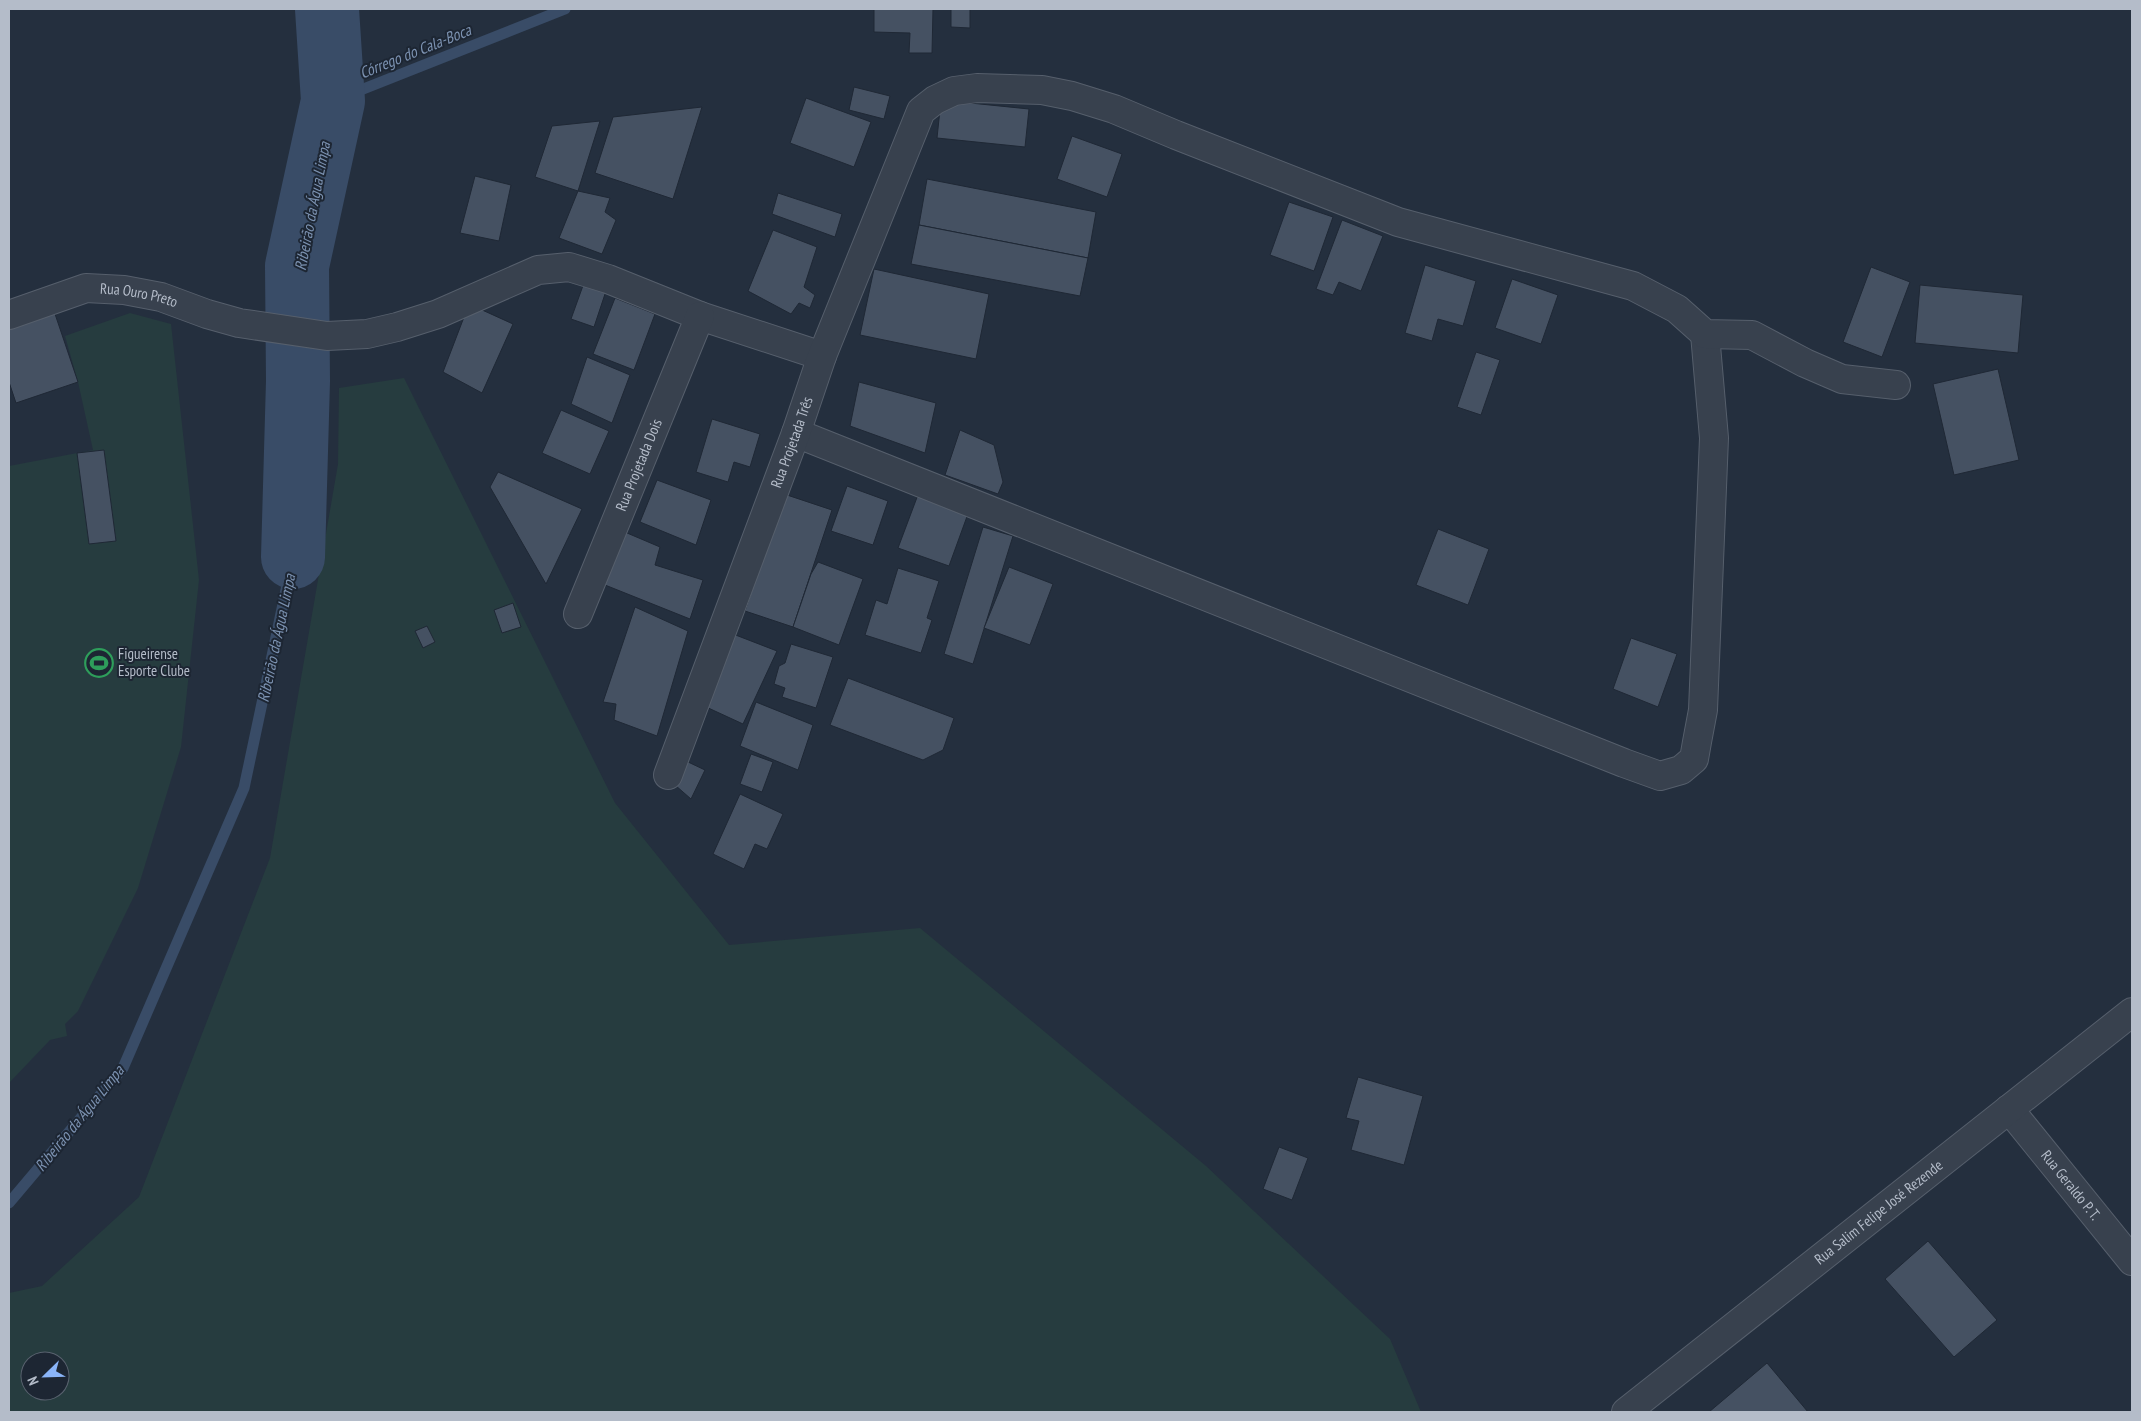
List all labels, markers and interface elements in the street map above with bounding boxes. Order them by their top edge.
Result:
water label: Córrego do Cala-Boca [356,19,475,82]
water label: Ribeirão da Água Limpa [290,138,335,272]
street label: Rua Ouro Preto [100,279,180,311]
street label: Rua Projetada Três [766,394,817,490]
street label: Rua Projetada Dois [611,416,666,514]
water label: Ribeirão da Água Limpa [253,571,300,704]
place label: Figueirense Esporte Clube [118,644,190,680]
sports icon: Figueirense Esporte Clube [84,648,114,678]
water label: Ribeirão da Água Limpa [30,1060,129,1175]
street label: Rua Geraldo P. T. [2037,1146,2105,1224]
street label: Rua Salim Felipe José Rezende [1810,1155,1946,1268]
north arrow [20,1351,70,1401]
text: N [23,1374,43,1388]

